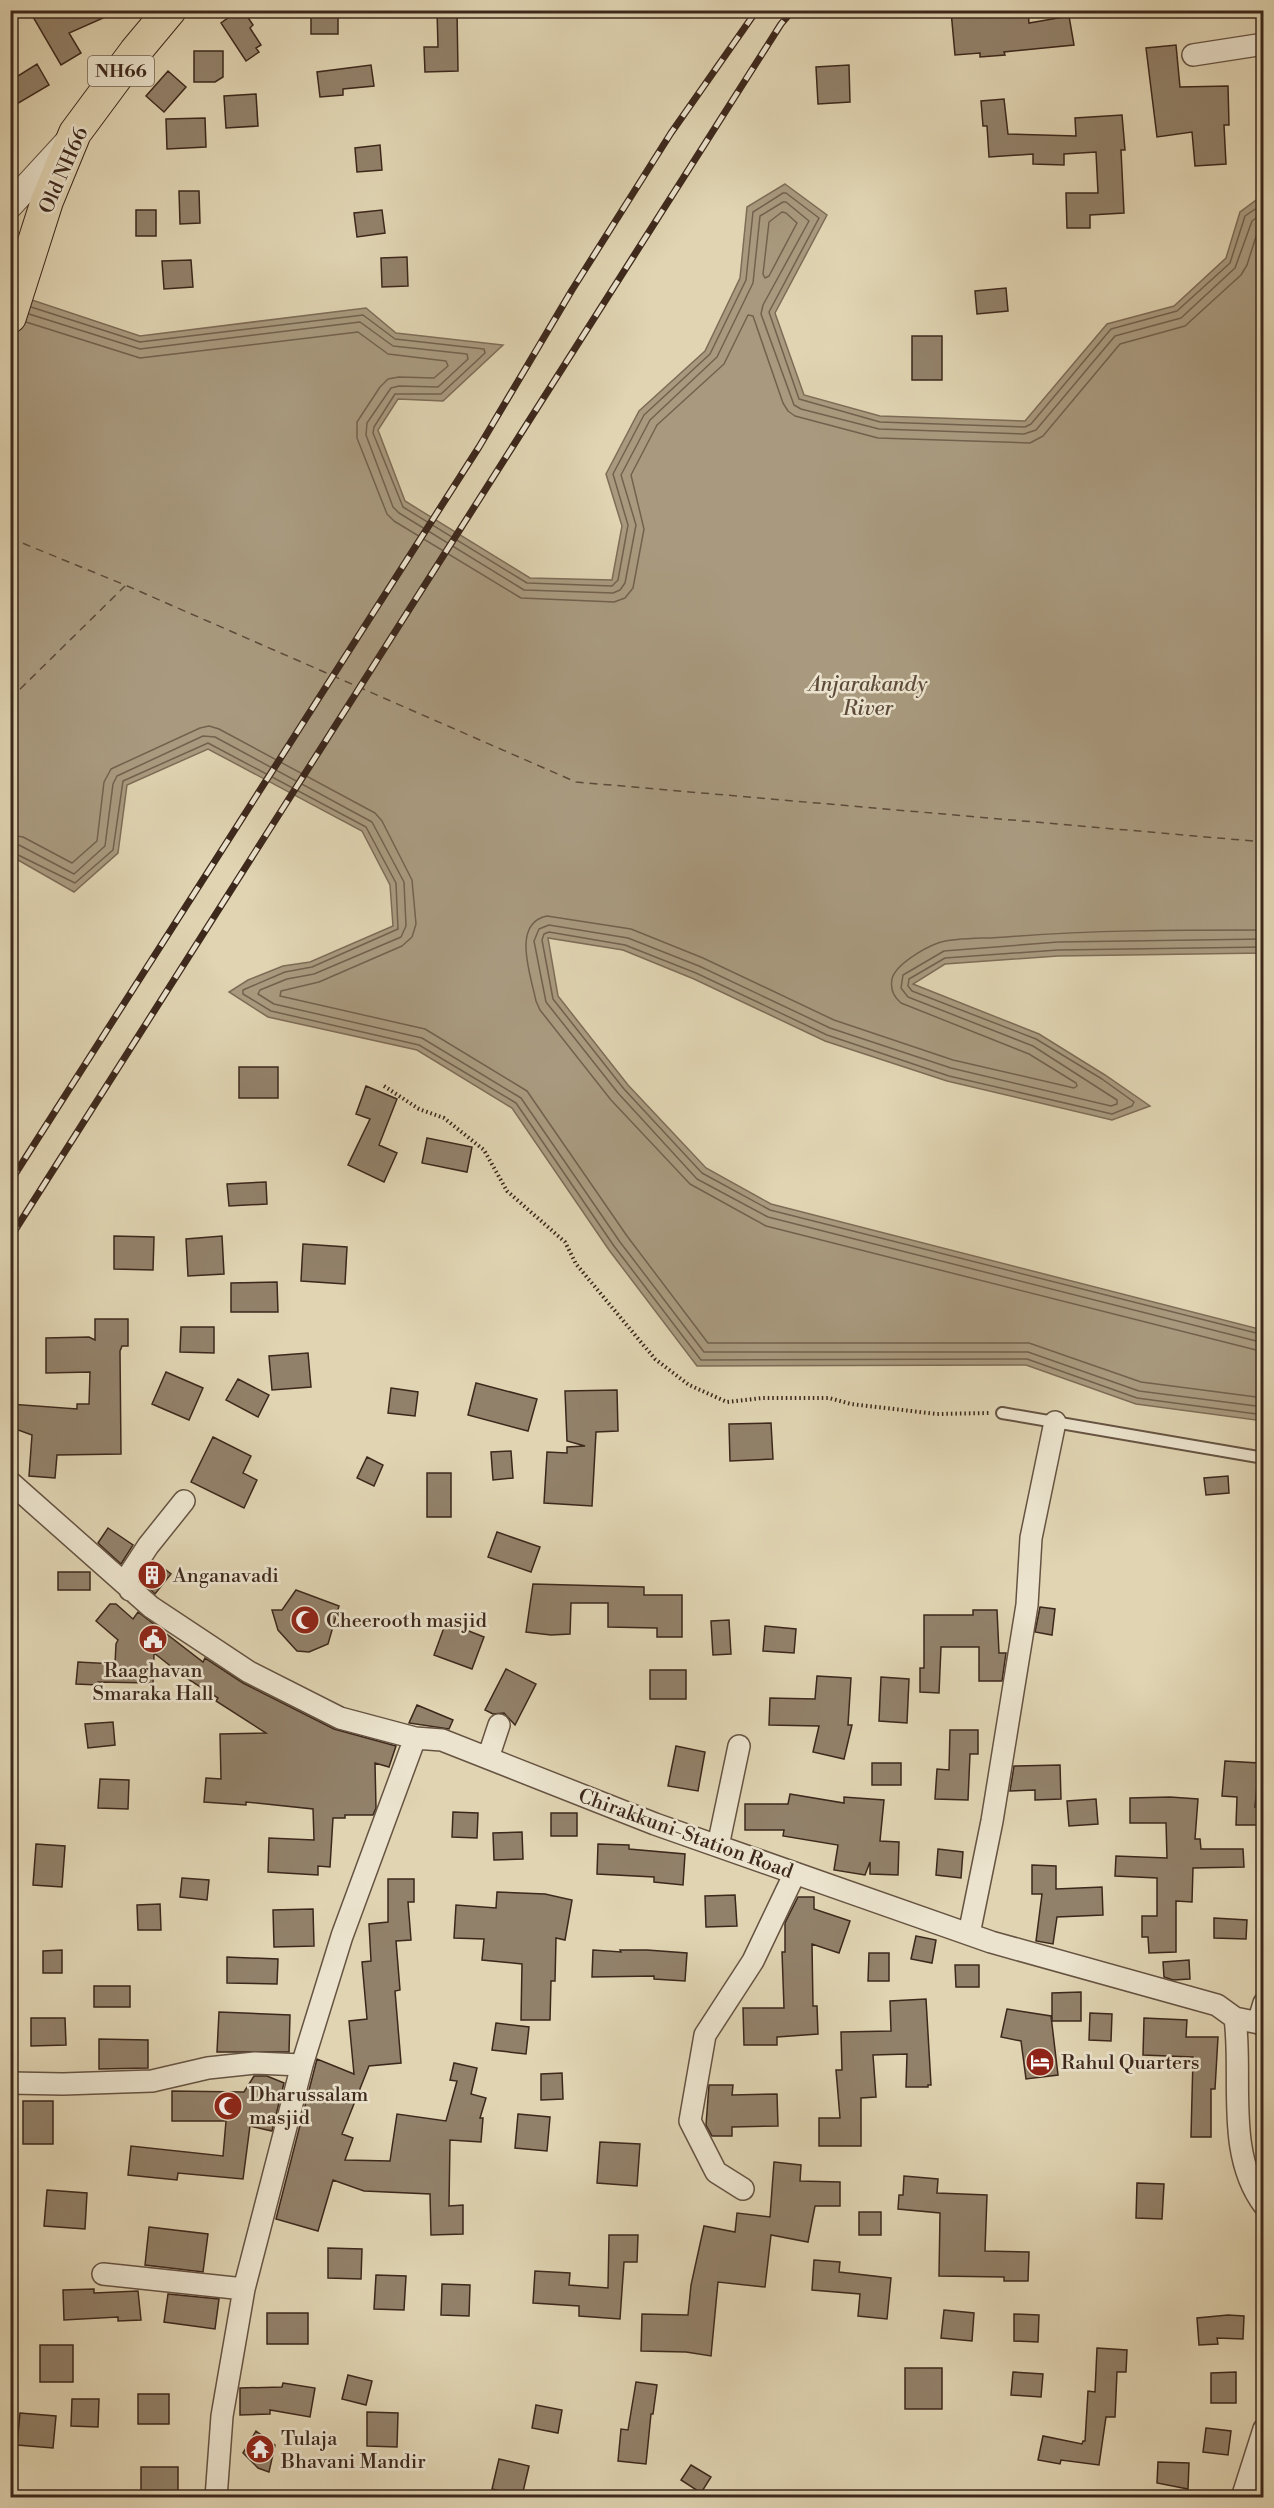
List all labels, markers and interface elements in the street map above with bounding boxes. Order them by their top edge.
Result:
road number: NH66 [88,56,154,86]
street label: Old NH66 [34,123,95,218]
water label: Anjarakandy River [807,672,928,722]
building icon: Anganavadi [136,1559,168,1591]
place label: Anganavadi [172,1564,279,1589]
mosque icon: Cheerooth masjid [289,1604,321,1636]
place label: Cheerooth masjid [326,1609,488,1634]
public building icon: Raaghavan Smaraka Hall [137,1623,169,1655]
place label: Raaghavan Smaraka Hall [92,1659,214,1707]
street label: Chirakkuni-Station Road [575,1784,797,1885]
hotel icon: Rahul Quarters [1024,2046,1056,2078]
place label: Rahul Quarters [1061,2051,1200,2076]
place label: Dharussalam masjid [249,2083,369,2131]
mosque icon: Dharussalam masjid [212,2090,244,2122]
place label: Tulaja Bhavani Mandir [280,2427,426,2475]
temple icon: Tulaja Bhavani Mandir [244,2433,276,2465]

